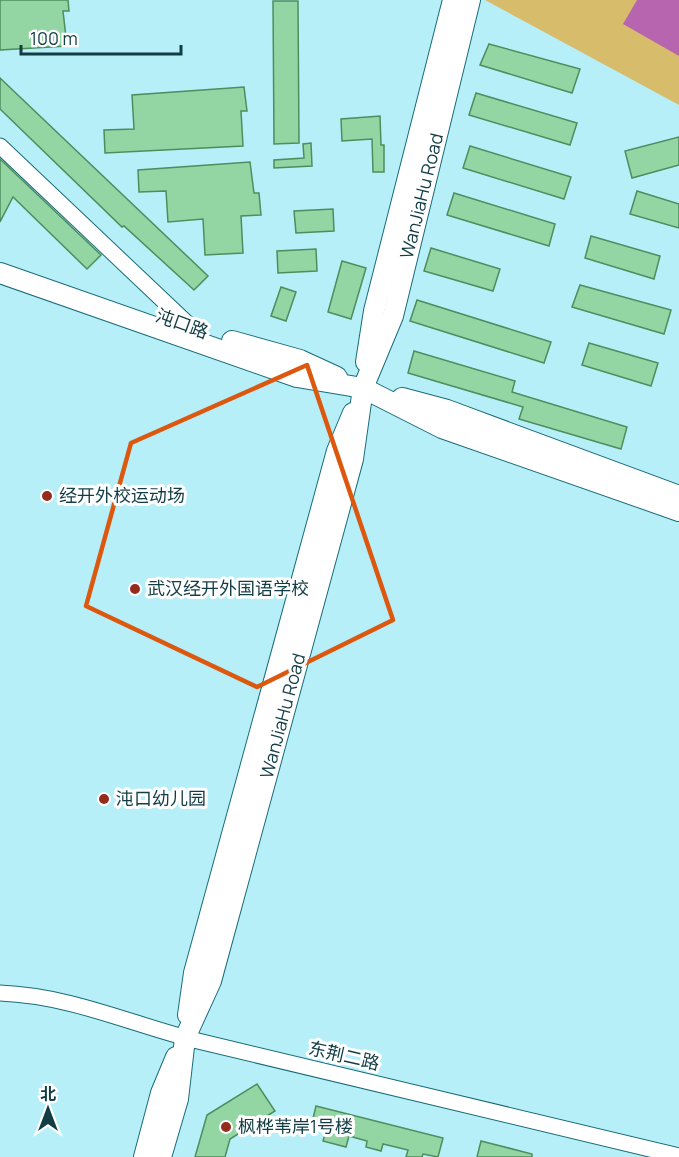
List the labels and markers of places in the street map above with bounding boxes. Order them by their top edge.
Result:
place label: 经开外校运动场 [59,483,185,507]
marker: 经开外校运动场 [40,489,54,503]
place label: 武汉经开外国语学校 [147,576,309,600]
marker: 武汉经开外国语学校 [128,582,142,596]
place label: 沌口幼儿园 [116,786,206,810]
marker: 沌口幼儿园 [97,792,111,806]
place label: 枫桦苇岸1号楼 [238,1114,353,1138]
marker: 枫桦苇岸1号楼 [219,1120,233,1134]

